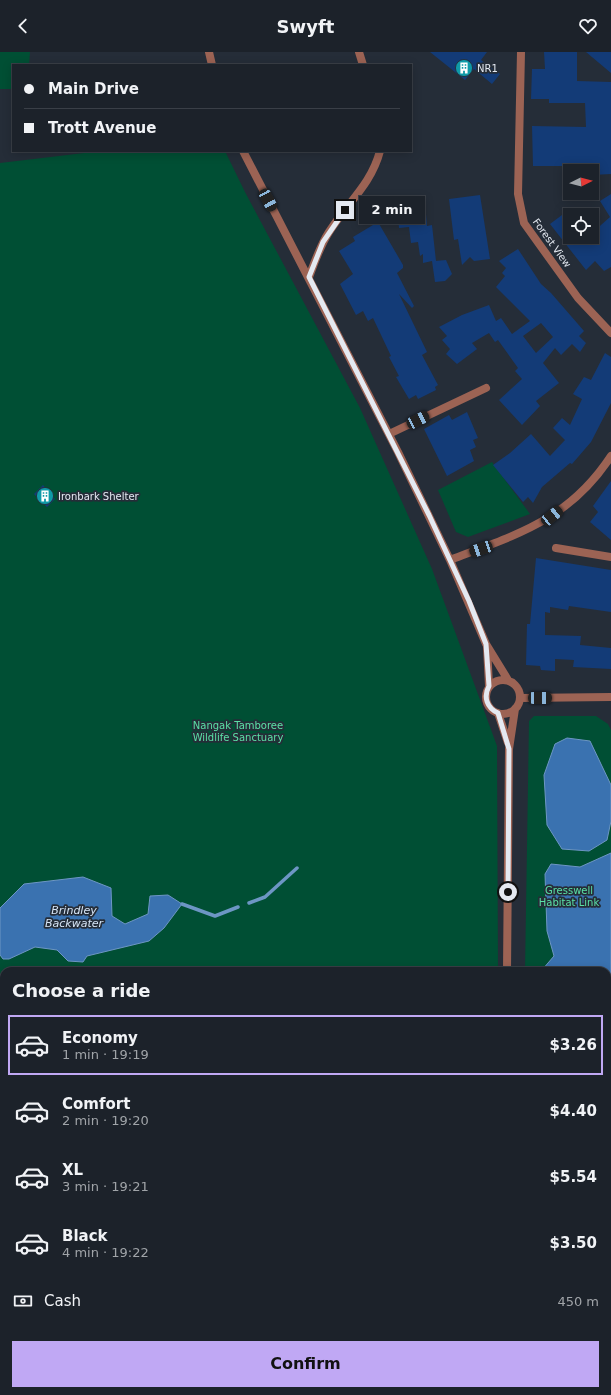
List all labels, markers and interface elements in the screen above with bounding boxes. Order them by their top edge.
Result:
icon: back [12,15,34,37]
icon: heart [577,15,599,37]
text: Swyft [277,16,334,37]
building icon: NR1 [454,58,474,78]
place label: NR1 [477,63,498,74]
text: Main Drive [48,80,139,98]
text: Trott Avenue [48,119,156,137]
north arrow [563,164,599,200]
map controls [563,164,599,244]
car [257,187,279,213]
callout: 2 min [359,196,425,224]
route end [336,201,354,219]
text: 2 min [372,202,412,217]
button: locate [563,208,599,244]
street label: Forest View [531,216,573,270]
car [405,409,431,431]
building icon: Ironbark Shelter [35,486,55,506]
place label: Ironbark Shelter [58,491,140,502]
car [539,504,565,528]
car [468,539,494,559]
car [528,692,552,704]
park label: Nangak Tamboree Wildlife Sanctuary [193,720,283,743]
route start [499,883,517,901]
park label: Gresswell Habitat Link [539,885,599,908]
water label: Brindley Backwater [45,904,104,930]
text: Choose a ride [12,980,151,1001]
icon: car [14,1027,50,1063]
text: Economy [62,1029,138,1047]
text: $3.26 [550,1036,597,1054]
text: 1 min · 19:19 [62,1047,149,1062]
icon: car [14,1093,50,1129]
text: Comfort [62,1095,130,1113]
text: $4.40 [550,1102,597,1120]
text: 2 min · 19:20 [62,1113,149,1128]
icon: car [14,1159,50,1195]
text: XL [62,1161,83,1179]
text: $5.54 [550,1168,597,1186]
text: 3 min · 19:21 [62,1179,149,1194]
icon: car [14,1225,50,1261]
text: Black [62,1227,108,1245]
text: $3.50 [550,1234,597,1252]
text: 4 min · 19:22 [62,1245,149,1260]
icon: cash [12,1290,34,1312]
text: Cash [44,1292,81,1310]
text: 450 m [557,1294,599,1309]
button: Confirm [12,1341,599,1387]

